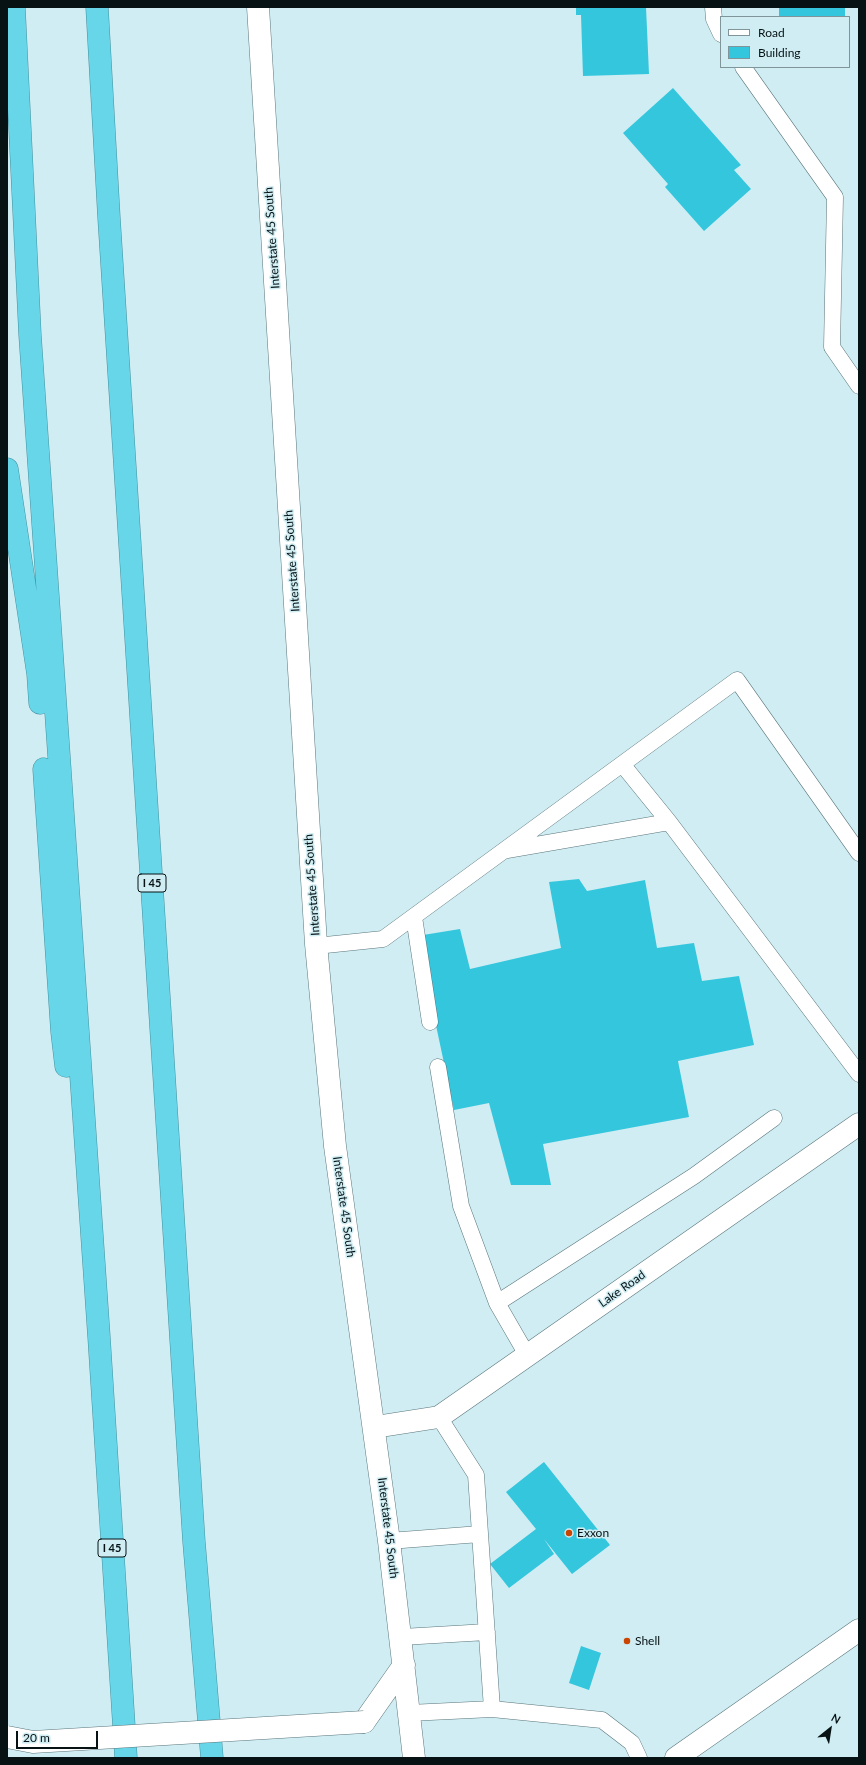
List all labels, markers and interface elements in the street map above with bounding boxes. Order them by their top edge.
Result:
legend [720,16,850,68]
text: Road [758,25,785,40]
text: Building [758,45,801,60]
street label: Interstate 45 South [261,187,283,289]
street label: Interstate 45 South [281,510,303,612]
street label: Interstate 45 South [301,834,323,936]
road number: I 45 [138,874,166,892]
street label: Interstate 45 South [330,1156,358,1258]
street label: Lake Road [596,1268,648,1310]
street label: Interstate 45 South [375,1477,401,1579]
place label: Exxon [577,1526,609,1540]
marker: Exxon [564,1528,574,1538]
road number: I 45 [98,1539,126,1557]
place label: Shell [635,1634,660,1648]
marker: Shell [622,1636,632,1646]
north arrow [810,1709,850,1749]
text: N [829,1710,843,1726]
scale bar [18,1723,100,1749]
text: 20 m [23,1730,50,1745]

